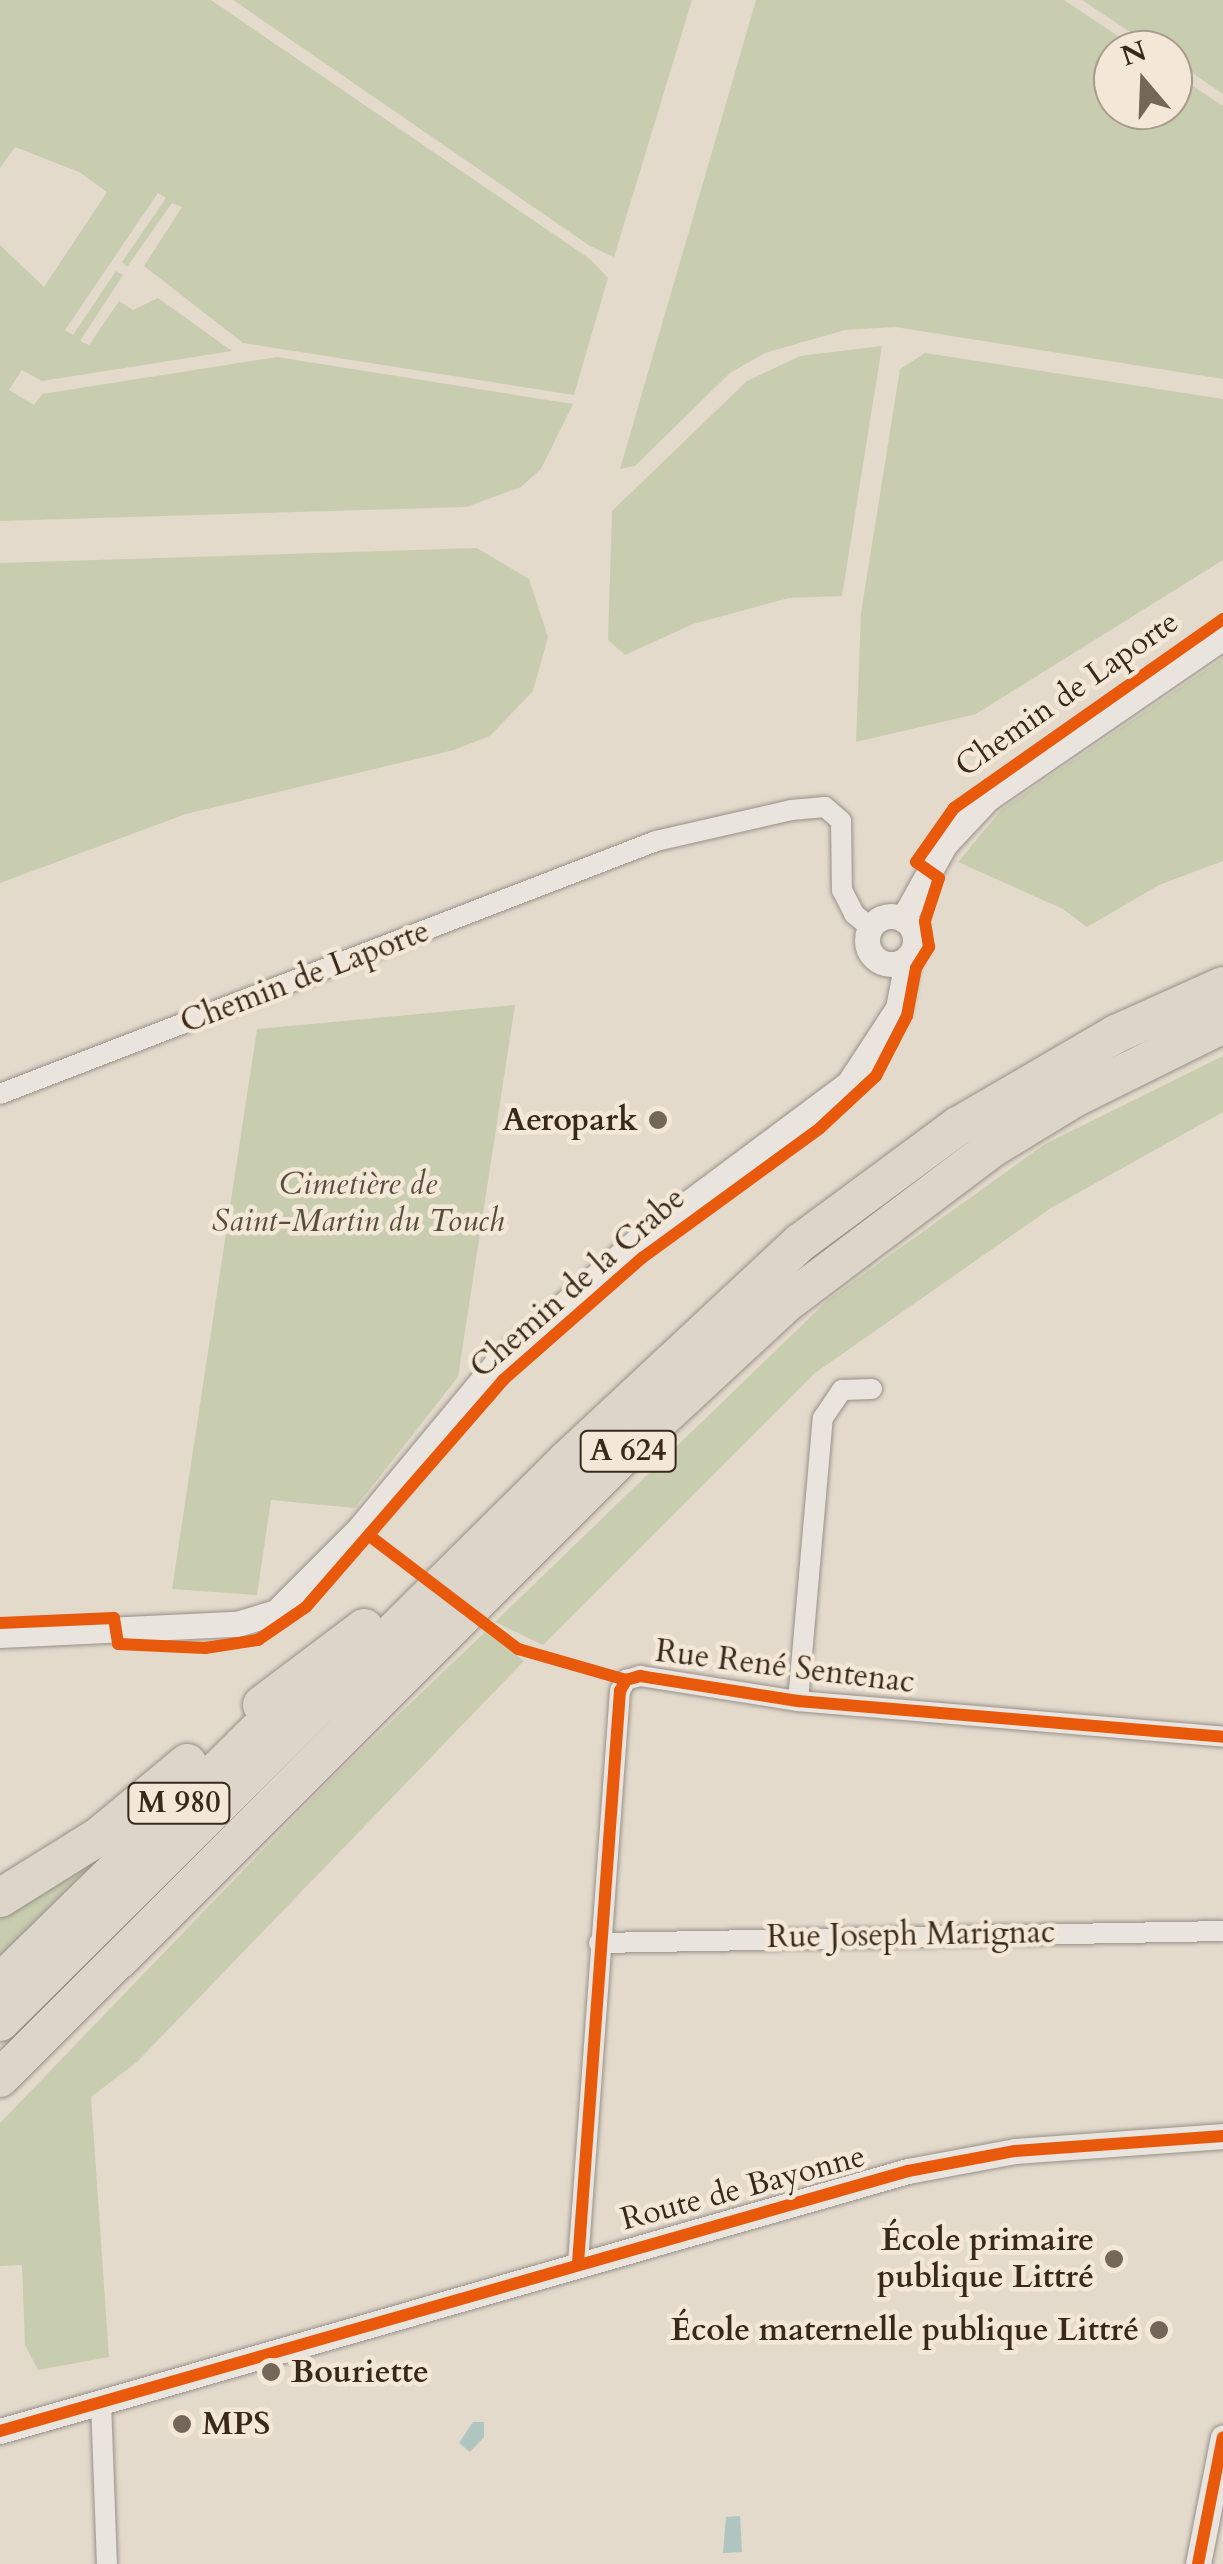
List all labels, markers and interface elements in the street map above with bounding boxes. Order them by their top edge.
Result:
north arrow [1093,30,1193,130]
text: N [1116,32,1152,75]
street label: Chemin de Laporte [948,603,1186,785]
street label: Chemin de Laporte [175,912,435,1042]
place label: Aeropark [502,1101,638,1139]
marker: Aeropark [647,1109,669,1131]
park label: Cimetière de Saint-Martin du Touch [212,1166,504,1241]
street label: Chemin de la Crabe [463,1179,693,1387]
road number: A 624 [578,1426,678,1476]
street label: Rue René Sentenac [653,1632,917,1702]
road number: M 980 [126,1778,232,1828]
street label: Rue Joseph Marignac [766,1913,1056,1957]
street label: Route de Bayonne [617,2137,869,2239]
place label: École primaire publique Littré [877,2222,1094,2297]
marker: École primaire publique Littré [1103,2248,1125,2270]
place label: École maternelle publique Littré [670,2311,1139,2349]
marker: École maternelle publique Littré [1148,2319,1170,2341]
place label: Bouriette [291,2353,429,2391]
marker: Bouriette [260,2361,282,2383]
place label: MPS [202,2405,270,2443]
marker: MPS [171,2413,193,2435]

